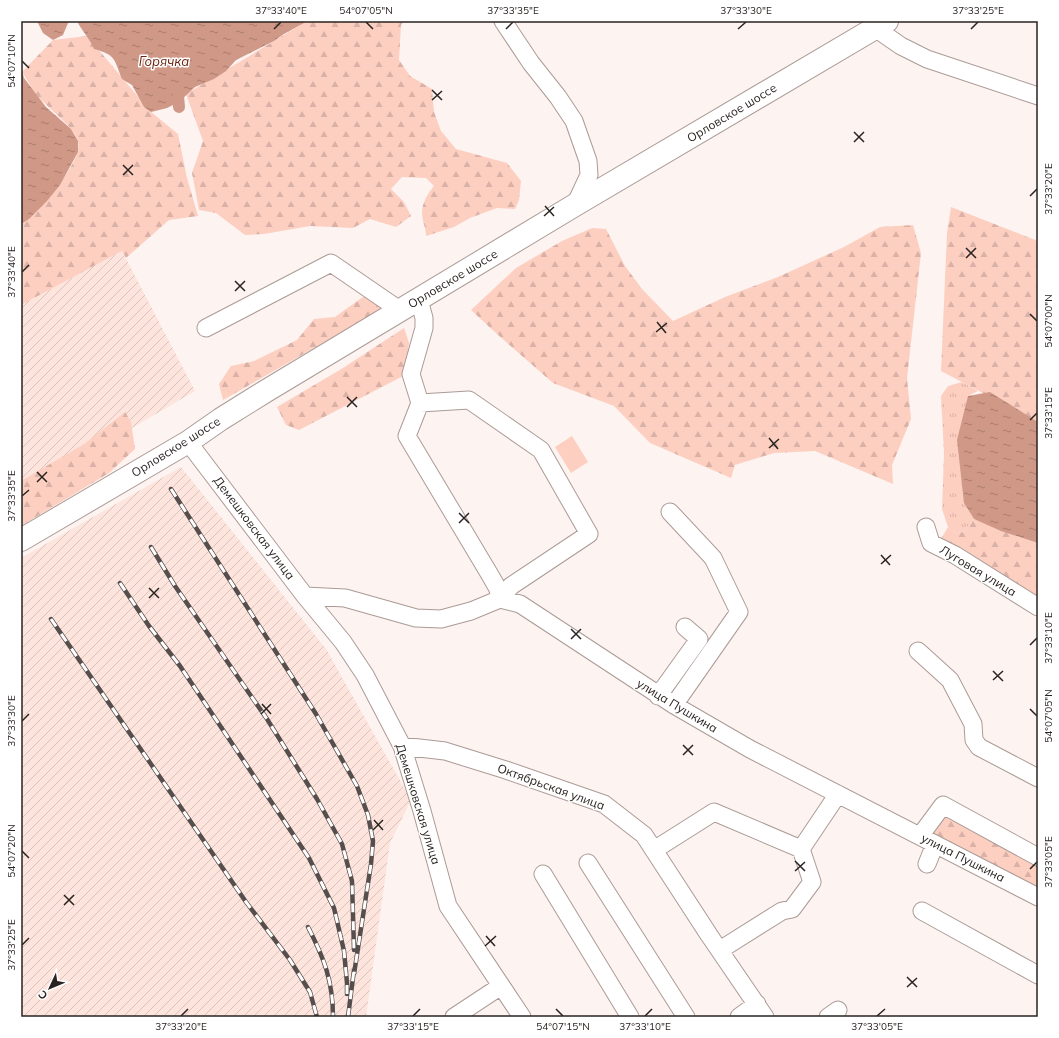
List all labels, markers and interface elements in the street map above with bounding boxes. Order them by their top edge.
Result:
text: 37°33'40"E [255,4,307,17]
text: 54°07'05"N [339,4,393,17]
text: 37°33'35"E [487,4,539,17]
text: 37°33'30"E [720,4,772,17]
text: 37°33'25"E [952,4,1004,17]
text: 54°07'10"N [5,34,18,88]
water label: Горячка [139,53,189,69]
street label: Орловское шоссе [684,80,780,145]
text: 37°33'20"E [1042,163,1055,215]
text: 37°33'40"E [5,246,18,298]
street label: Орловское шоссе [405,246,501,311]
text: 54°07'00"N [1042,294,1055,348]
text: 37°33'15"E [1042,387,1055,439]
street label: Орловское шоссе [129,413,223,480]
text: 37°33'35"E [5,470,18,522]
street label: Демешковская улица [211,473,298,582]
street label: Луговая улица [937,542,1019,599]
text: 37°33'10"E [1042,612,1055,664]
street label: улица Пушкина [634,676,720,736]
text: 54°07'05"N [1042,689,1055,743]
text: 37°33'30"E [5,695,18,747]
street label: Демешковская улица [393,742,444,866]
street label: Октябрьская улица [495,760,607,813]
text: 54°07'20"N [5,824,18,878]
street label: улица Пушкина [919,830,1007,885]
text: 37°33'05"E [1042,836,1055,888]
text: 37°33'25"E [5,919,18,971]
north arrow [30,968,70,1008]
text: С [35,987,50,1003]
text: 37°33'20"E [155,1020,207,1033]
text: 37°33'15"E [387,1020,439,1033]
text: 54°07'15"N [536,1020,590,1033]
text: 37°33'10"E [619,1020,671,1033]
text: 37°33'05"E [851,1020,903,1033]

